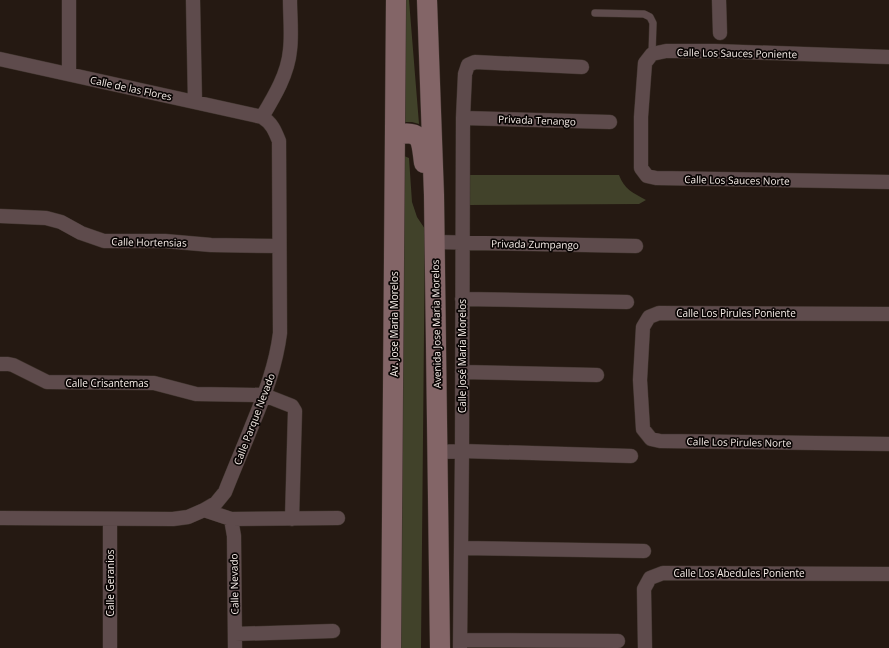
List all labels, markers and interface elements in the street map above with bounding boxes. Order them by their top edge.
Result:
street label: Calle Los Sauces Poniente [677,45,798,61]
street label: Calle de las Flores [89,73,173,104]
street label: Privada Tenango [498,112,576,128]
street label: Calle Los Sauces Norte [684,172,790,188]
street label: Calle Hortensias [111,234,187,250]
street label: Privada Zumpango [491,236,579,252]
street label: Avenida Jose Maria Morelos [428,259,444,389]
street label: Av. Jose Maria Morelos [387,271,401,377]
street label: Calle José María Morelos [455,299,469,413]
street label: Calle Los Pirules Poniente [676,306,796,320]
street label: Calle Parque Nevado [230,371,278,467]
street label: Calle Crisantemas [65,376,149,390]
street label: Calle Los Pirules Norte [686,434,792,450]
street label: Calle Geranios [103,549,117,617]
street label: Calle Nevado [226,553,242,615]
street label: Calle Los Abedules Poniente [673,566,805,580]

